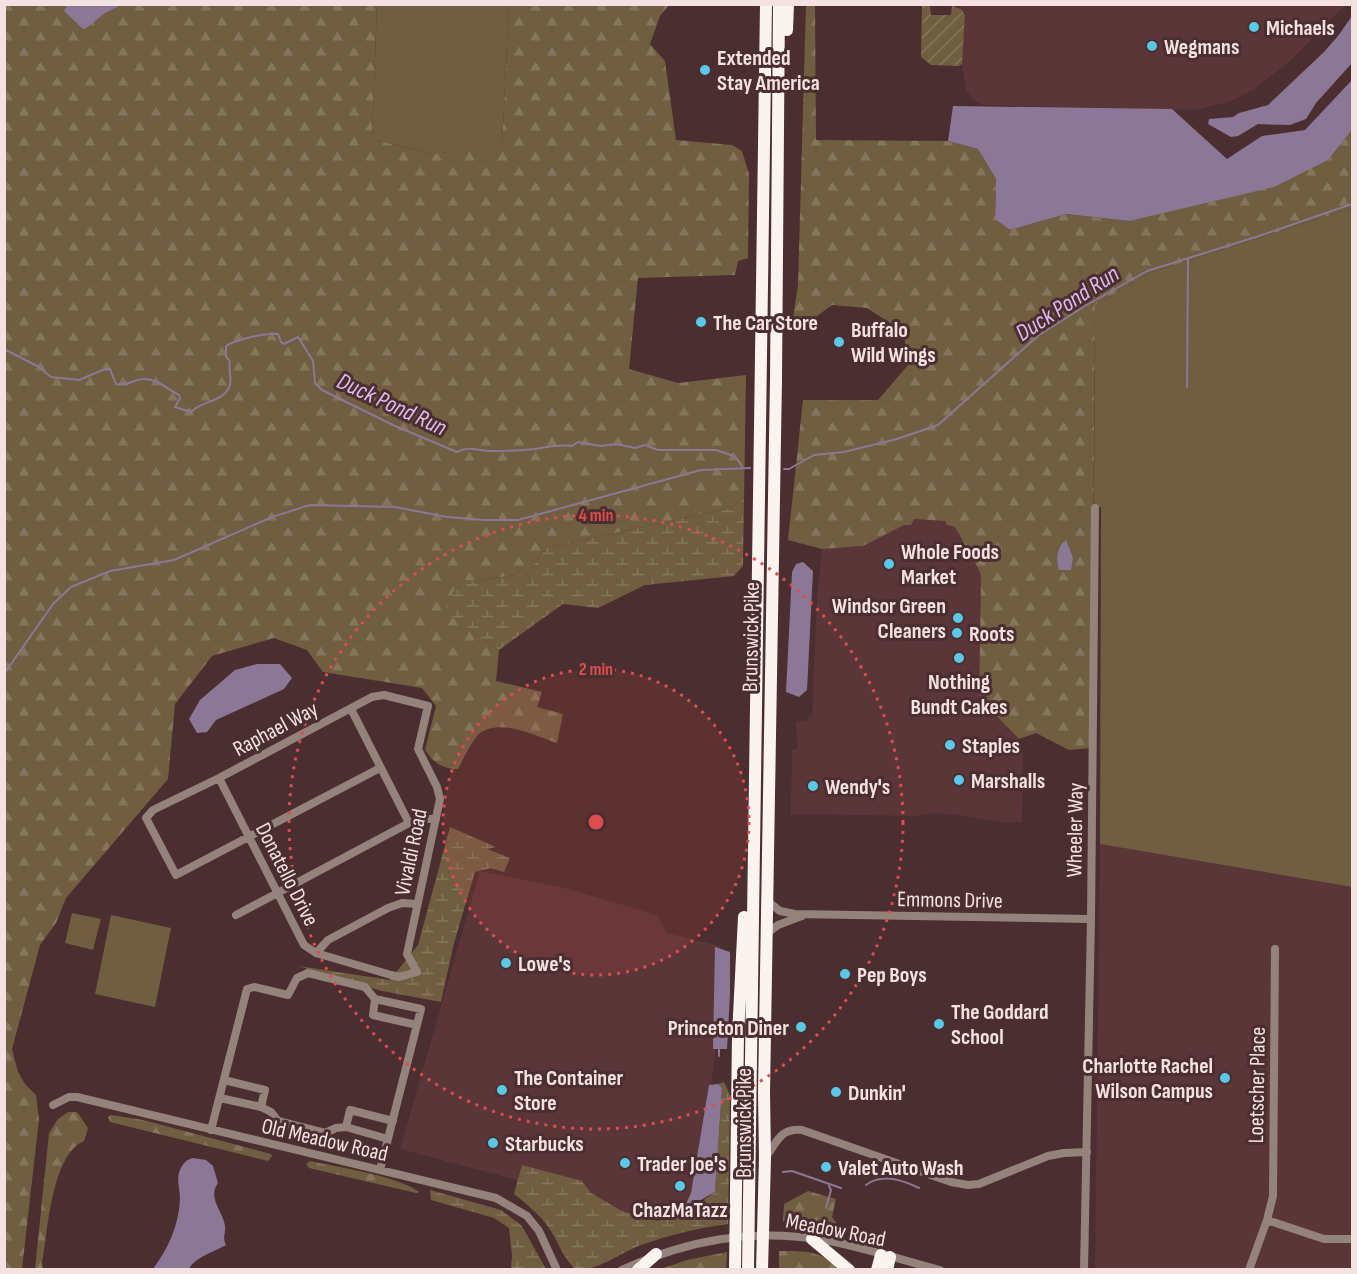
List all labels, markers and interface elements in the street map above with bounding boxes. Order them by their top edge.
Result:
place label: Michaels [1266,15,1335,42]
marker: Michaels [1247,20,1261,34]
place label: Wegmans [1164,34,1239,61]
marker: Wegmans [1145,39,1159,53]
place label: Extended Stay America [717,45,820,97]
marker: Extended Stay America [698,63,712,77]
water label: Duck Pond Run [1010,259,1124,348]
place label: The Car Store [713,310,818,337]
marker: The Car Store [694,315,708,329]
place label: Buffalo Wild Wings [851,317,936,369]
marker: Buffalo Wild Wings [832,335,846,349]
water label: Duck Pond Run [332,366,451,442]
text: 4 min [579,505,613,526]
place label: Whole Foods Market [901,539,999,591]
marker: Whole Foods Market [882,557,896,571]
street label: Brunswick Pike [737,582,766,692]
place label: Windsor Green Cleaners [832,593,946,645]
marker: Windsor Green Cleaners [951,611,965,625]
place label: Roots [969,621,1014,648]
marker: Roots [950,626,964,640]
marker: Nothing Bundt Cakes [952,651,966,665]
text: 2 min [579,659,613,680]
place label: Nothing Bundt Cakes [911,669,1007,721]
street label: Raphael Way [229,695,323,763]
place label: Staples [962,733,1020,760]
marker: Staples [943,738,957,752]
place label: Marshalls [971,768,1045,795]
marker: Marshalls [952,773,966,787]
place label: Wendy's [825,774,890,801]
marker: Wendy's [806,779,820,793]
street label: Wheeler Way [1061,782,1090,878]
street label: Vivaldi Road [389,806,434,898]
centre of rings [586,812,606,832]
street label: Donatello Drive [249,818,324,931]
street label: Emmons Drive [897,886,1003,915]
place label: Lowe's [518,951,571,978]
marker: Lowe's [499,956,513,970]
place label: Pep Boys [857,962,927,989]
marker: Pep Boys [838,967,852,981]
place label: The Goddard School [951,999,1049,1051]
place label: Princeton Diner [668,1015,789,1042]
marker: The Goddard School [932,1017,946,1031]
marker: Princeton Diner [794,1020,808,1034]
street label: Loetscher Place [1243,1027,1272,1144]
place label: Charlotte Rachel Wilson Campus [1082,1053,1213,1105]
place label: The Container Store [514,1065,624,1117]
street label: Brunswick Pike [731,1068,758,1178]
marker: Charlotte Rachel Wilson Campus [1218,1071,1232,1085]
place label: Dunkin' [848,1080,906,1107]
marker: The Container Store [495,1083,509,1097]
marker: Dunkin' [829,1085,843,1099]
street label: Old Meadow Road [259,1113,390,1168]
place label: Starbucks [505,1131,584,1158]
marker: Starbucks [486,1136,500,1150]
place label: Trader Joe's [637,1151,726,1178]
place label: Valet Auto Wash [838,1155,964,1182]
marker: Trader Joe's [618,1156,632,1170]
marker: Valet Auto Wash [819,1160,833,1174]
marker: ChazMaTazz [673,1179,687,1193]
place label: ChazMaTazz [632,1197,728,1224]
street label: Meadow Road [784,1208,888,1253]

